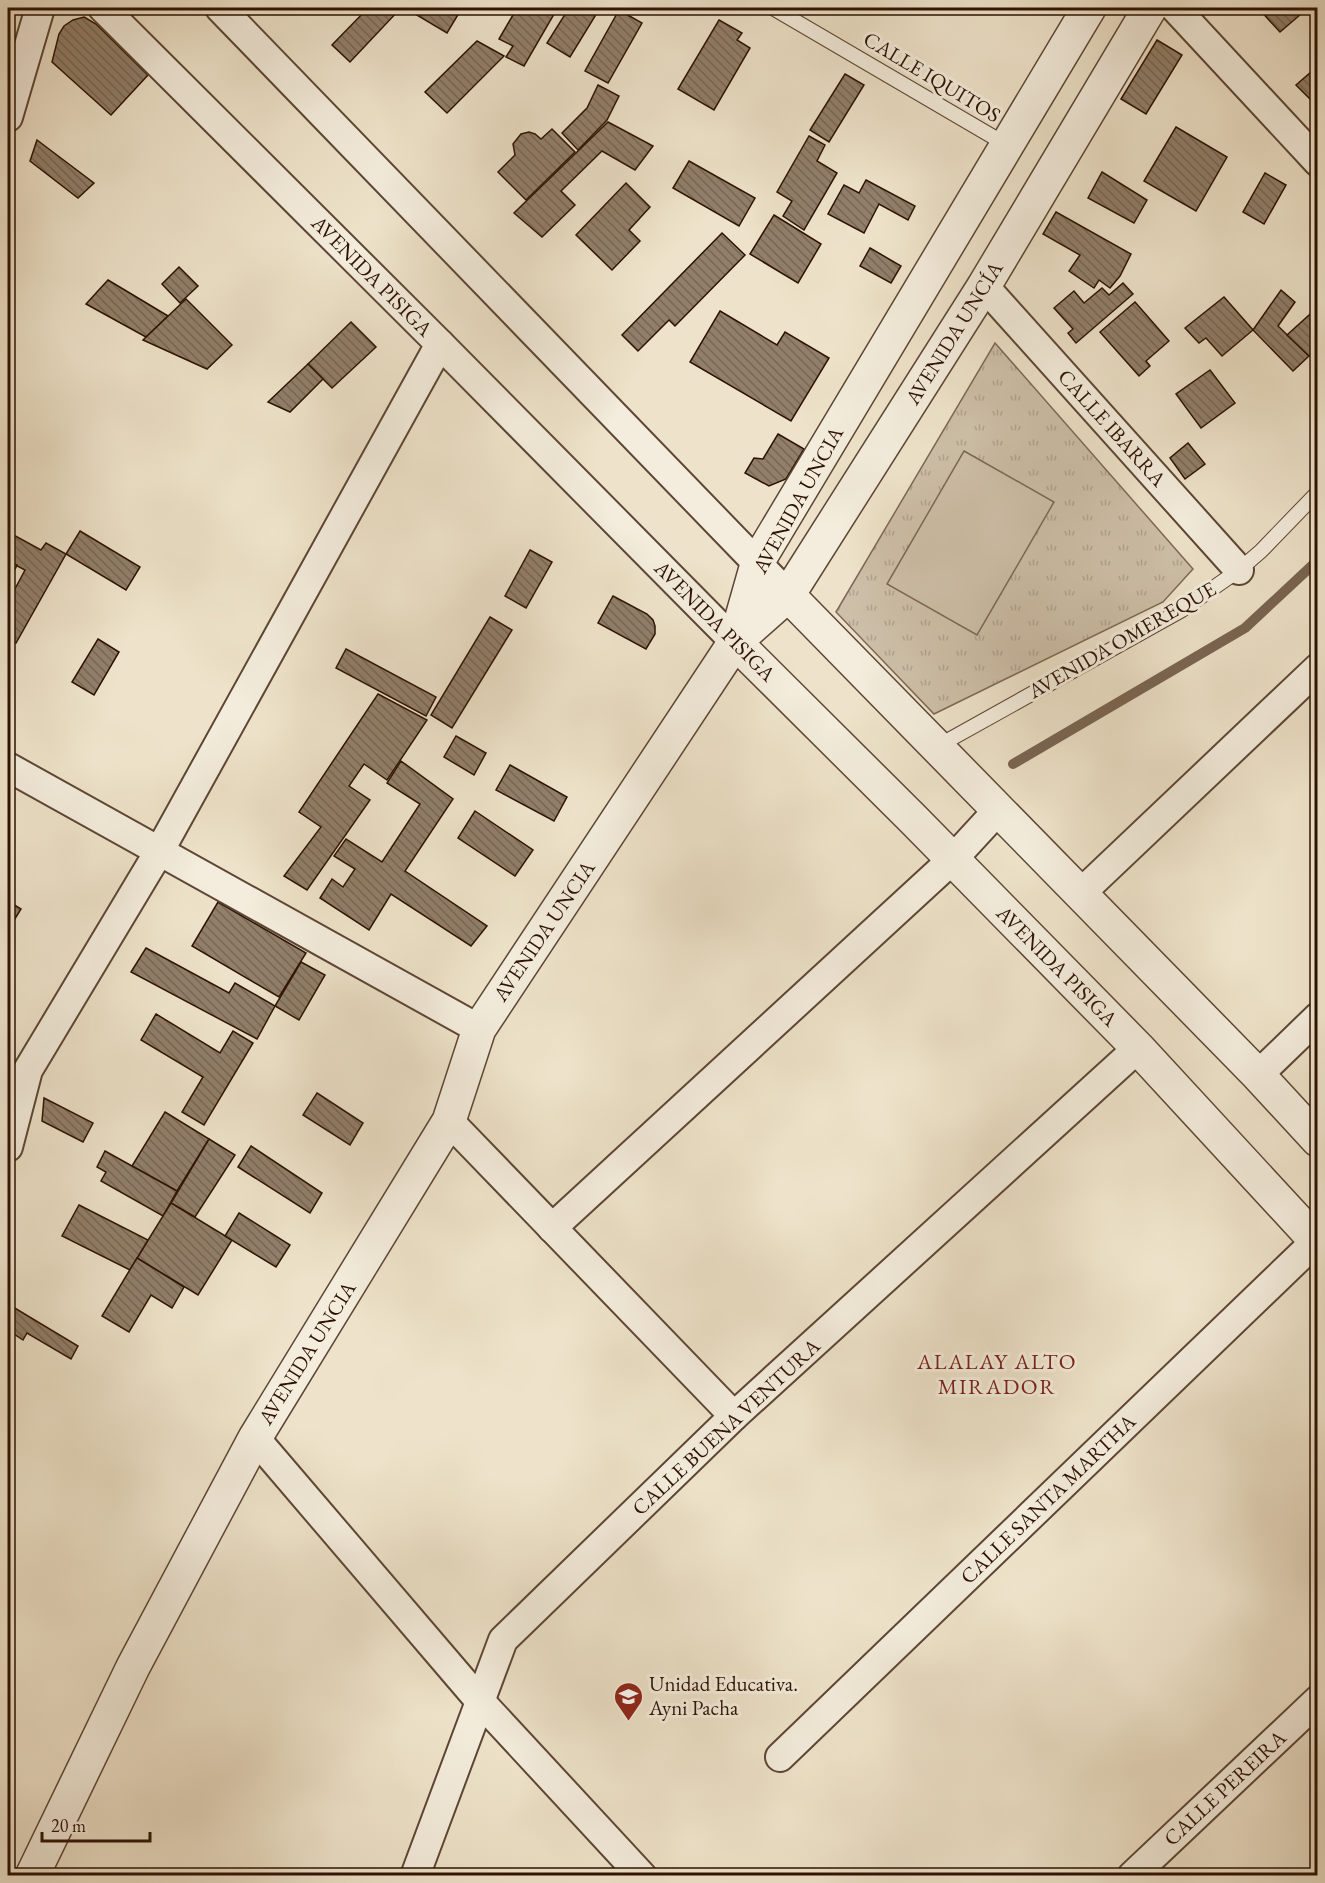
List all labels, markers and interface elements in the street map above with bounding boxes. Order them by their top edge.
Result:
street label: CALLE IQUITOS [858,25,1006,129]
street label: AVENIDA PISIGA [305,209,439,342]
street label: AVENIDA UNCÍA [898,256,1009,410]
street label: CALLE IBARRA [1052,363,1173,493]
street label: AVENIDA UNCIA [746,421,849,579]
street label: AVENIDA PISIGA [648,554,782,687]
street label: AVENIDA OMEREQUE [1022,575,1221,706]
street label: AVENIDA UNCIA [486,855,601,1007]
street label: AVENIDA PISIGA [990,899,1124,1032]
street label: AVENIDA UNCIA [251,1276,362,1430]
street label: CALLE BUENA VENTURA [626,1332,826,1521]
district label: ALALAY ALTO MIRADOR [916,1347,1077,1401]
street label: CALLE SANTA MARTHA [954,1407,1141,1590]
place label: Unidad Educativa. Ayni Pacha [648,1670,798,1721]
school or university icon: Unidad Educativa. Ayni Pacha [612,1680,644,1722]
street label: CALLE PEREIRA [1158,1724,1292,1851]
scale bar [42,1805,150,1843]
text: 20 m [51,1814,86,1837]

